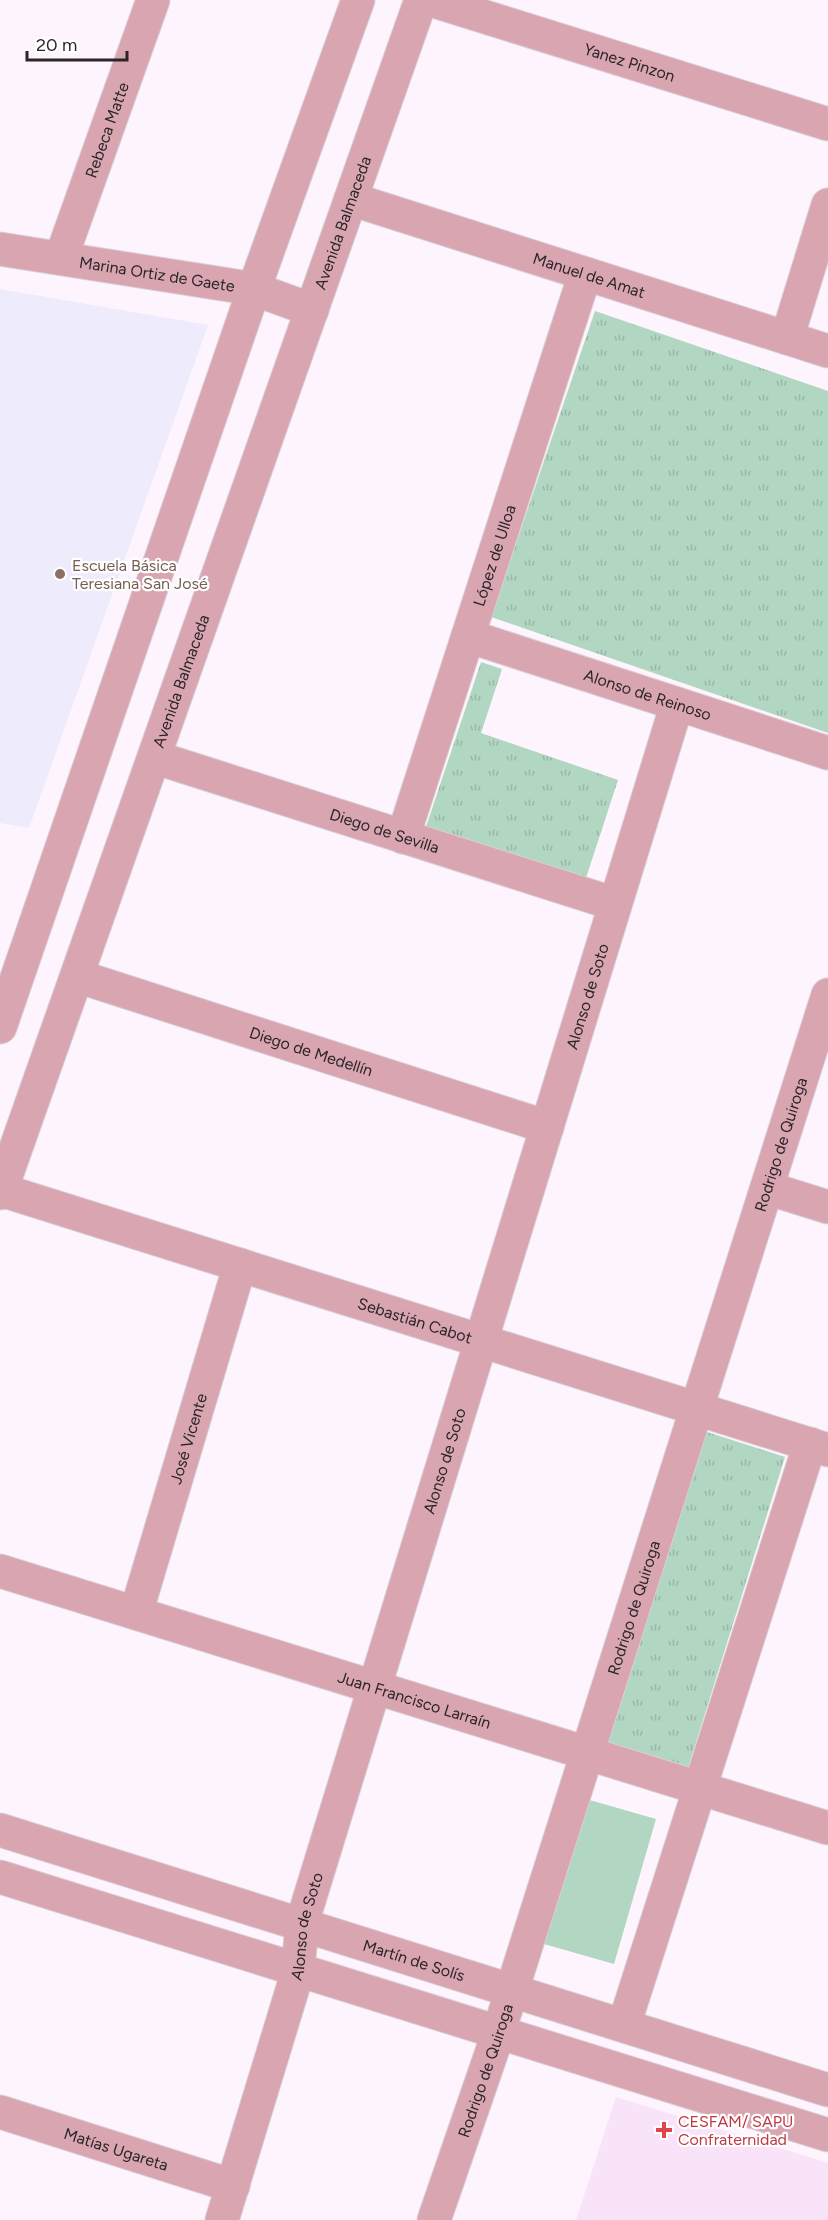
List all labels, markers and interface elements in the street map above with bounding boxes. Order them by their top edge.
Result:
scale bar [27,24,128,62]
text: 20 m [36,34,77,56]
street label: Yanez Pinzon [582,39,677,86]
street label: Rebeca Matte [81,79,133,180]
street label: Avenida Balmaceda [311,154,375,292]
street label: Manuel de Amat [531,249,647,302]
street label: Marina Ortiz de Gaete [78,253,236,296]
street label: López de Ulloa [469,502,520,609]
place label: Escuela Básica Teresiana San José [72,556,208,593]
marker: Escuela Básica Teresiana San José [53,567,67,581]
street label: Avenida Balmaceda [149,612,213,750]
street label: Alonso de Reinoso [581,665,714,724]
street label: Diego de Sevilla [327,805,442,857]
street label: Alonso de Soto [562,941,613,1052]
street label: Diego de Medellín [247,1023,375,1080]
street label: Rodrigo de Quiroga [751,1075,811,1214]
street label: Sebastián Cabot [355,1294,474,1348]
street label: José Vicente [166,1391,211,1486]
street label: Alonso de Soto [419,1406,470,1516]
street label: Rodrigo de Quiroga [604,1538,664,1677]
street label: Juan Francisco Larraín [335,1667,493,1733]
street label: Alonso de Soto [287,1870,327,1983]
street label: Martín de Solís [361,1936,467,1985]
street label: Rodrigo de Quiroga [454,2001,517,2140]
place label: CESFAM/ SAPU Confraternidad [678,2112,793,2149]
marker: CESFAM/ SAPU Confraternidad [655,2121,673,2139]
street label: Matías Ugareta [62,2124,171,2175]

